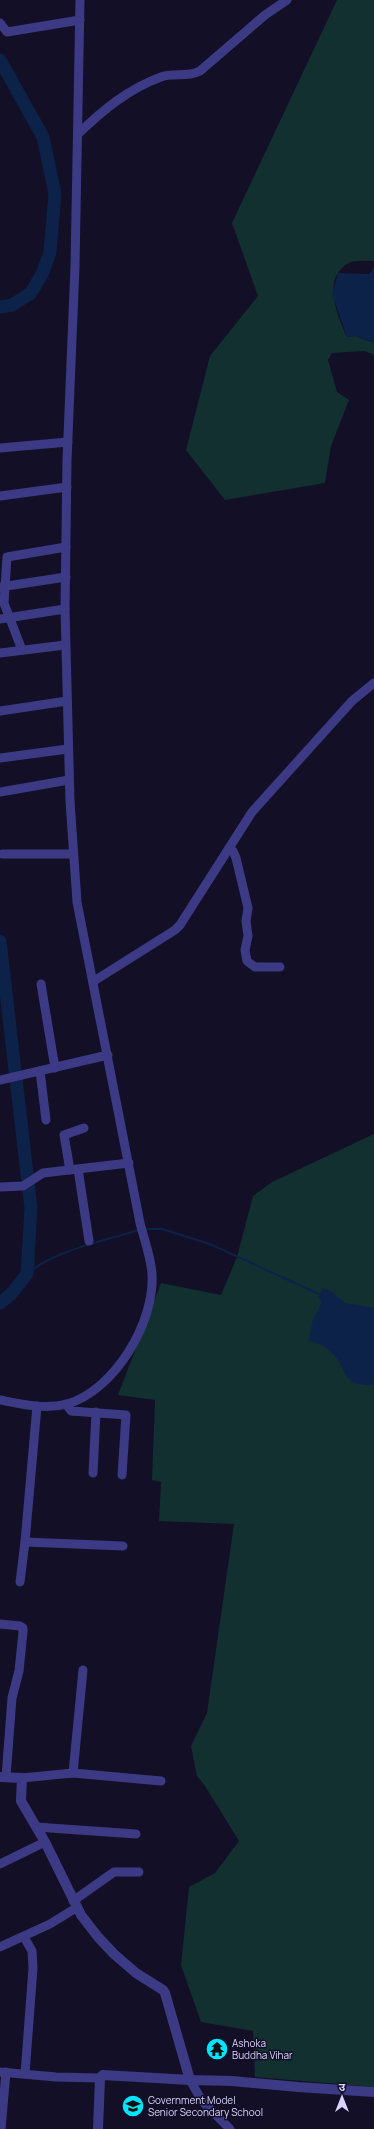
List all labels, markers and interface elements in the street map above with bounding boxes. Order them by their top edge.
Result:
temple icon: Ashoka Buddha Vihar [204,2036,230,2062]
place label: Ashoka Buddha Vihar [232,2036,293,2062]
north arrow [322,2077,362,2117]
text: उ [339,2079,346,2094]
school or university icon: Government Model Senior Secondary School [120,2093,146,2119]
place label: Government Model Senior Secondary School [148,2093,263,2119]

